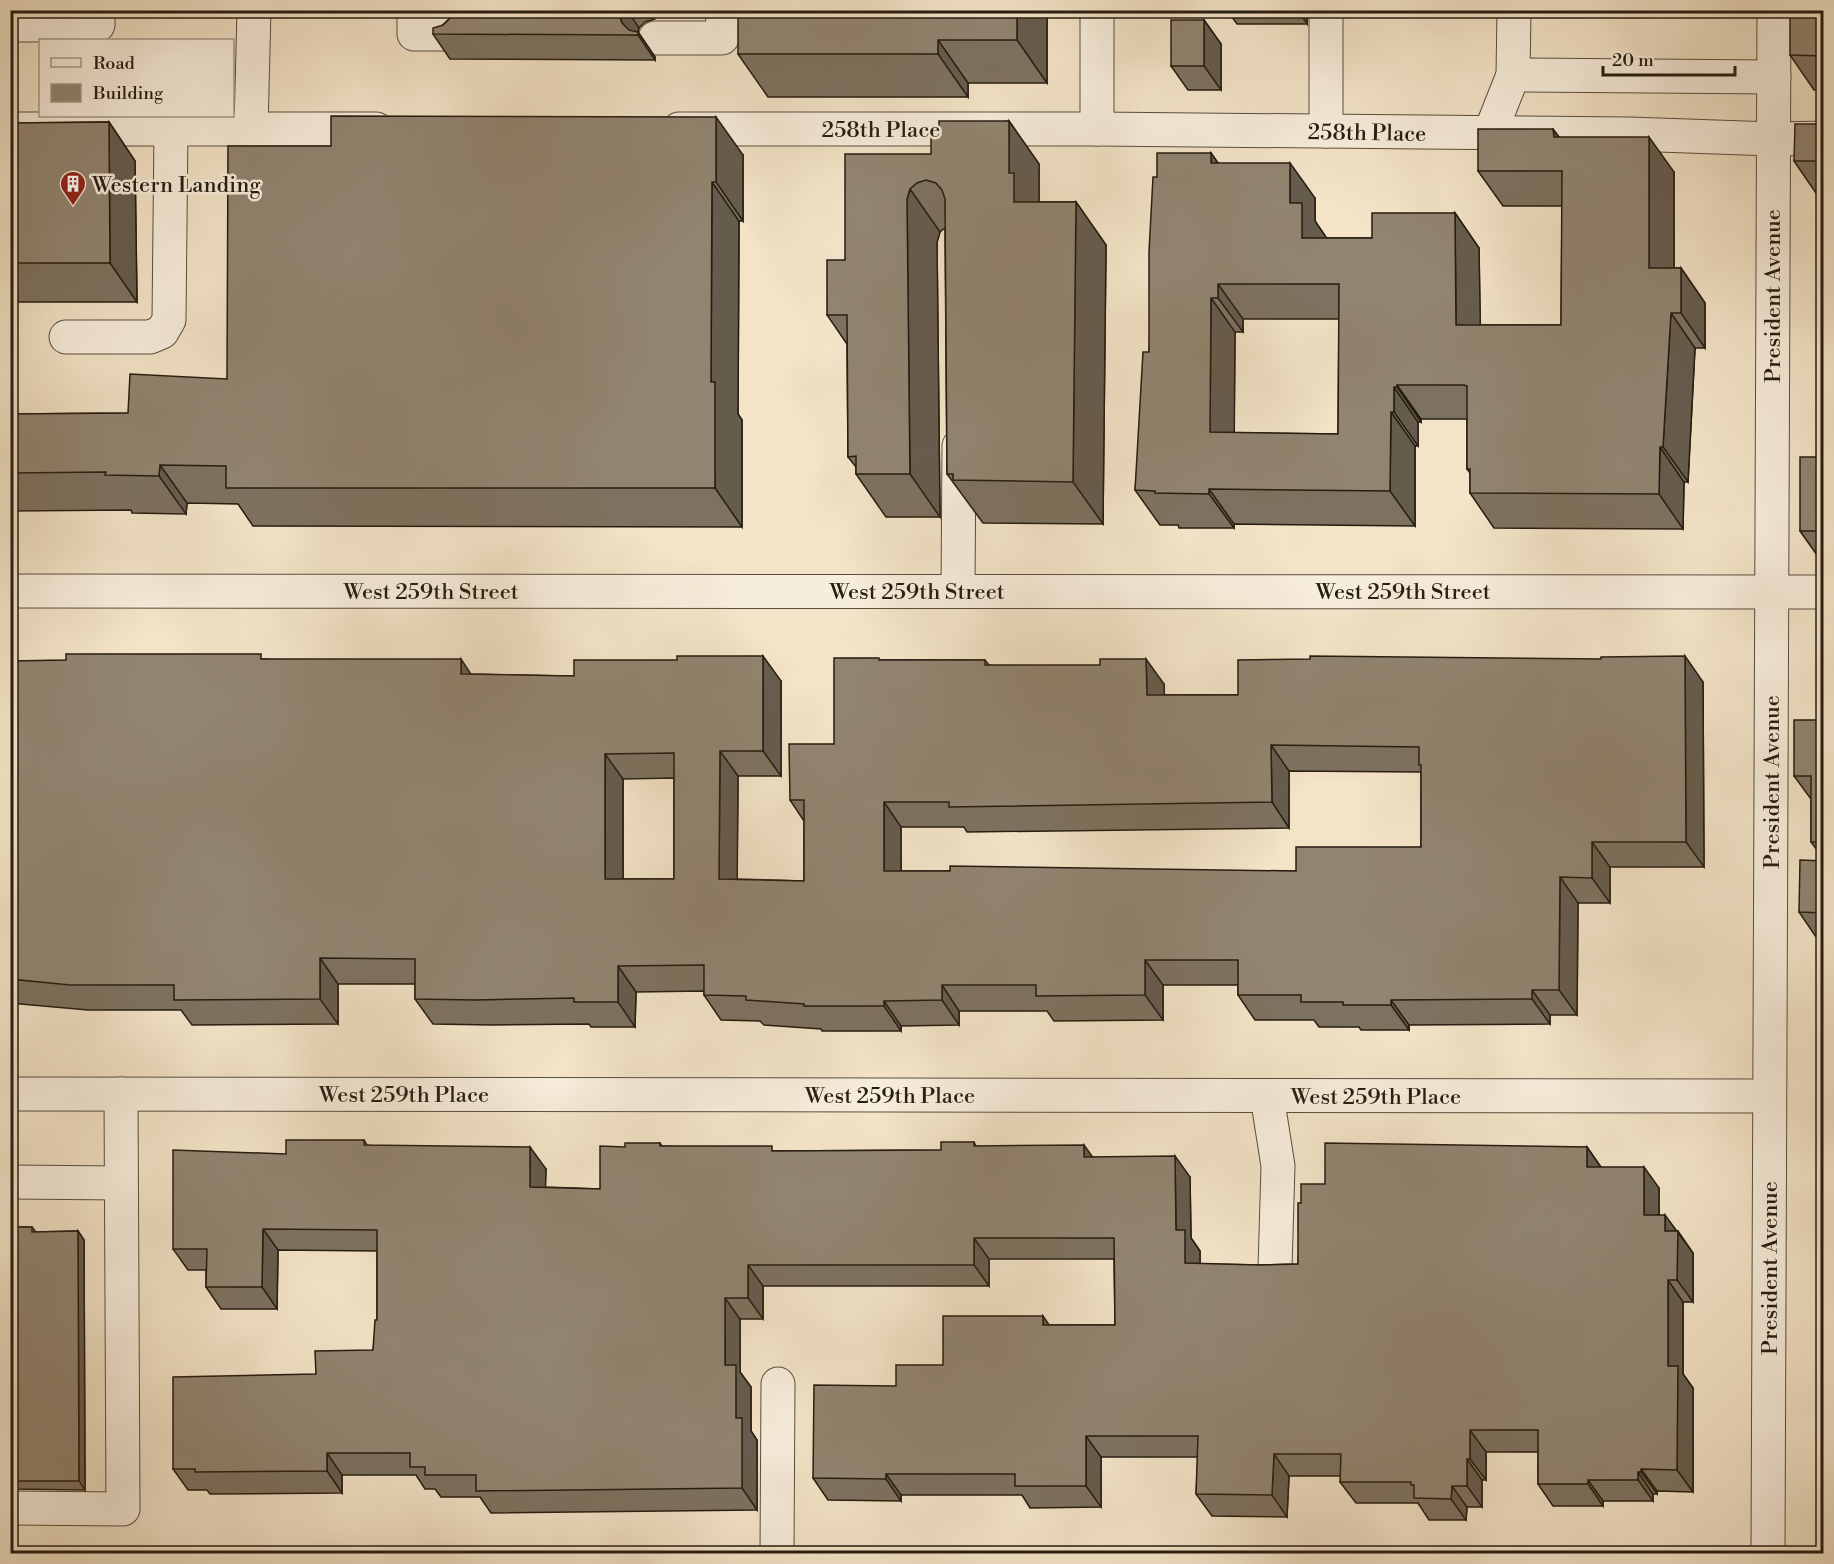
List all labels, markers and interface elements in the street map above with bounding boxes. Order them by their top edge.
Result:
legend [39,39,234,117]
scale bar [1603,39,1735,77]
text: 20 m [1612,49,1654,72]
text: Road [93,52,136,75]
text: Building [92,82,164,105]
street label: 258th Place [822,117,940,144]
street label: 258th Place [1307,119,1427,148]
building icon: Western Landing [58,169,88,207]
place label: Western Landing [91,172,261,199]
street label: President Avenue [1760,209,1787,383]
street label: West 259th Street [342,579,519,606]
street label: West 259th Street [828,579,1005,606]
street label: West 259th Street [1314,579,1491,606]
street label: President Avenue [1759,695,1786,869]
street label: West 259th Place [318,1082,489,1109]
street label: West 259th Place [804,1083,975,1110]
street label: West 259th Place [1290,1084,1461,1111]
street label: President Avenue [1757,1181,1784,1355]

